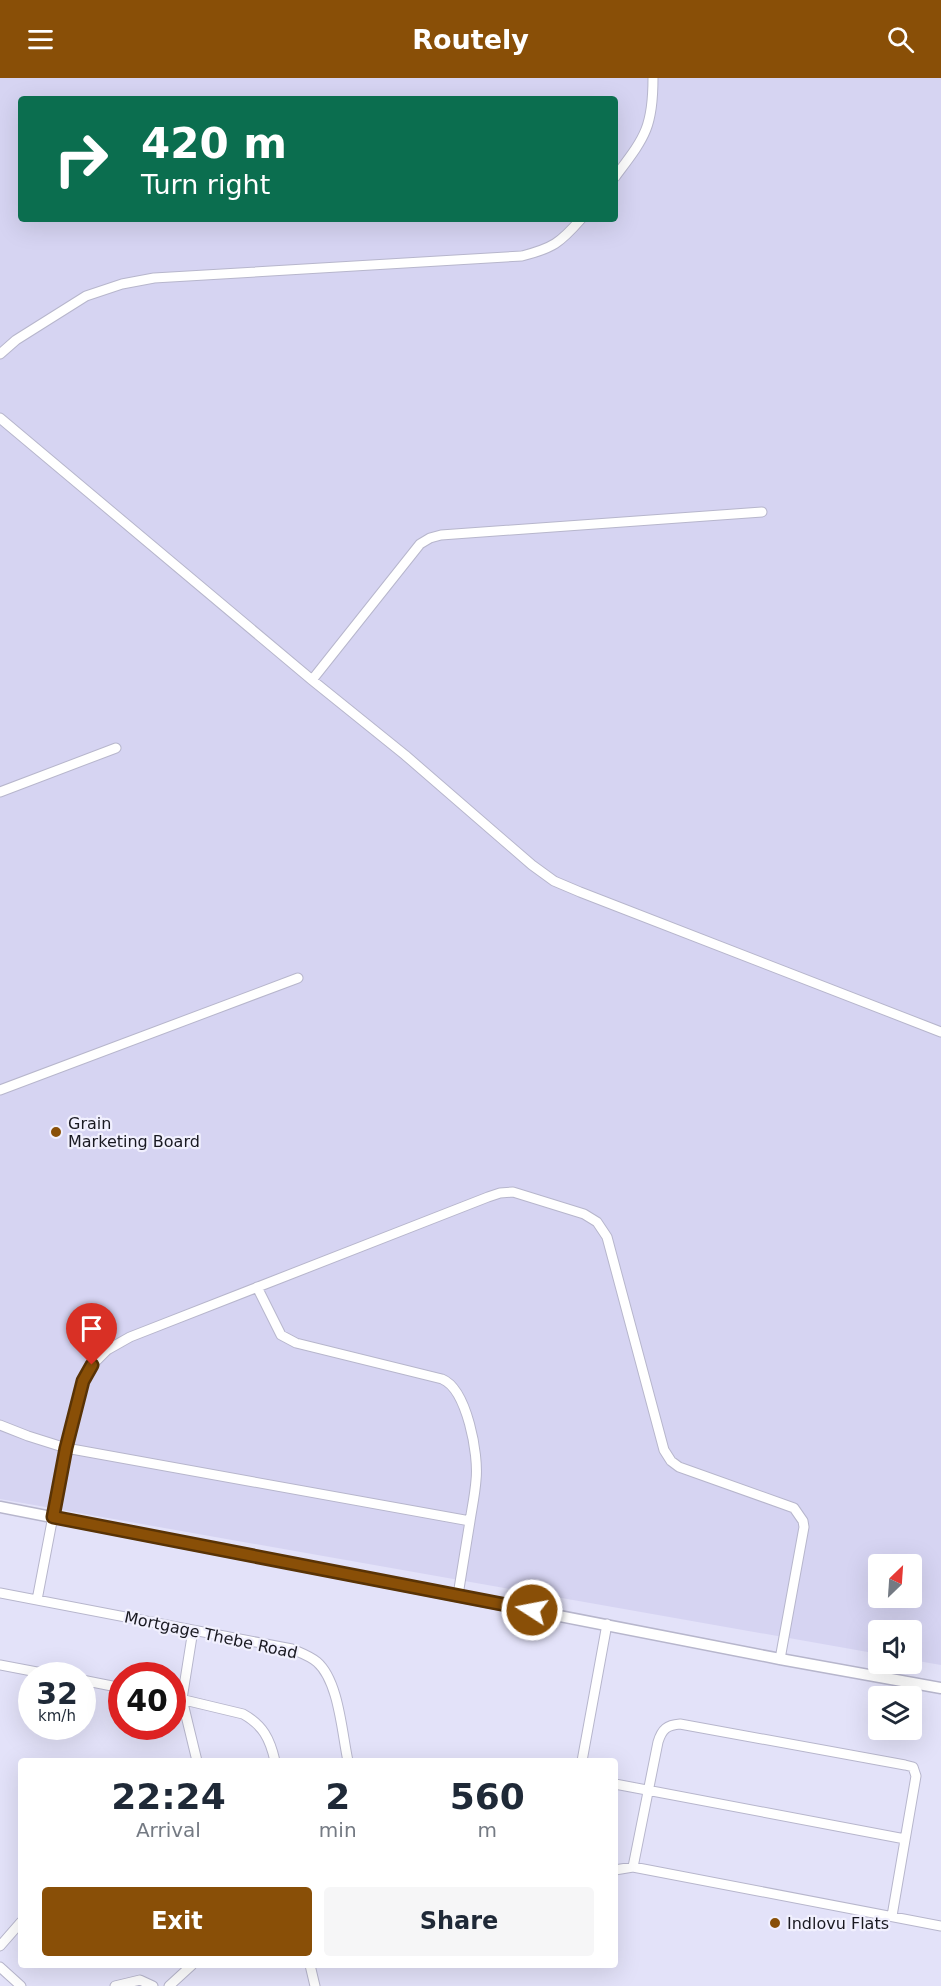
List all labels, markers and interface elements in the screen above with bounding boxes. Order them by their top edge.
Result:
icon: menu [24,23,57,56]
icon: search [884,23,917,56]
text: Routely [412,24,529,55]
text: 420 m [141,119,287,168]
icon: right [42,120,120,198]
text: Turn right [141,169,270,200]
place label: Grain Marketing Board [68,1114,200,1151]
marker: Grain Marketing Board [49,1125,63,1139]
pin [66,1303,117,1365]
icon: arrive [75,1312,108,1345]
north arrow [868,1554,922,1608]
map controls [868,1554,922,1740]
position arrow [500,1578,564,1642]
street label: Mortgage Thebe Road [123,1607,299,1663]
button: sound [868,1620,922,1674]
speed limit sign: 40 [108,1662,186,1740]
text: 32 [36,1676,78,1711]
button: layers [868,1686,922,1740]
text: km/h [38,1707,76,1725]
text: 22:24 [111,1776,226,1817]
text: 2 [325,1776,350,1817]
text: 560 [450,1776,525,1817]
text: Arrival [136,1818,201,1842]
text: min [319,1818,357,1842]
text: m [478,1818,497,1842]
button: Exit [42,1887,312,1956]
button: Share [324,1887,594,1956]
place label: Indlovu Flats [787,1914,889,1933]
marker: Indlovu Flats [768,1916,782,1930]

